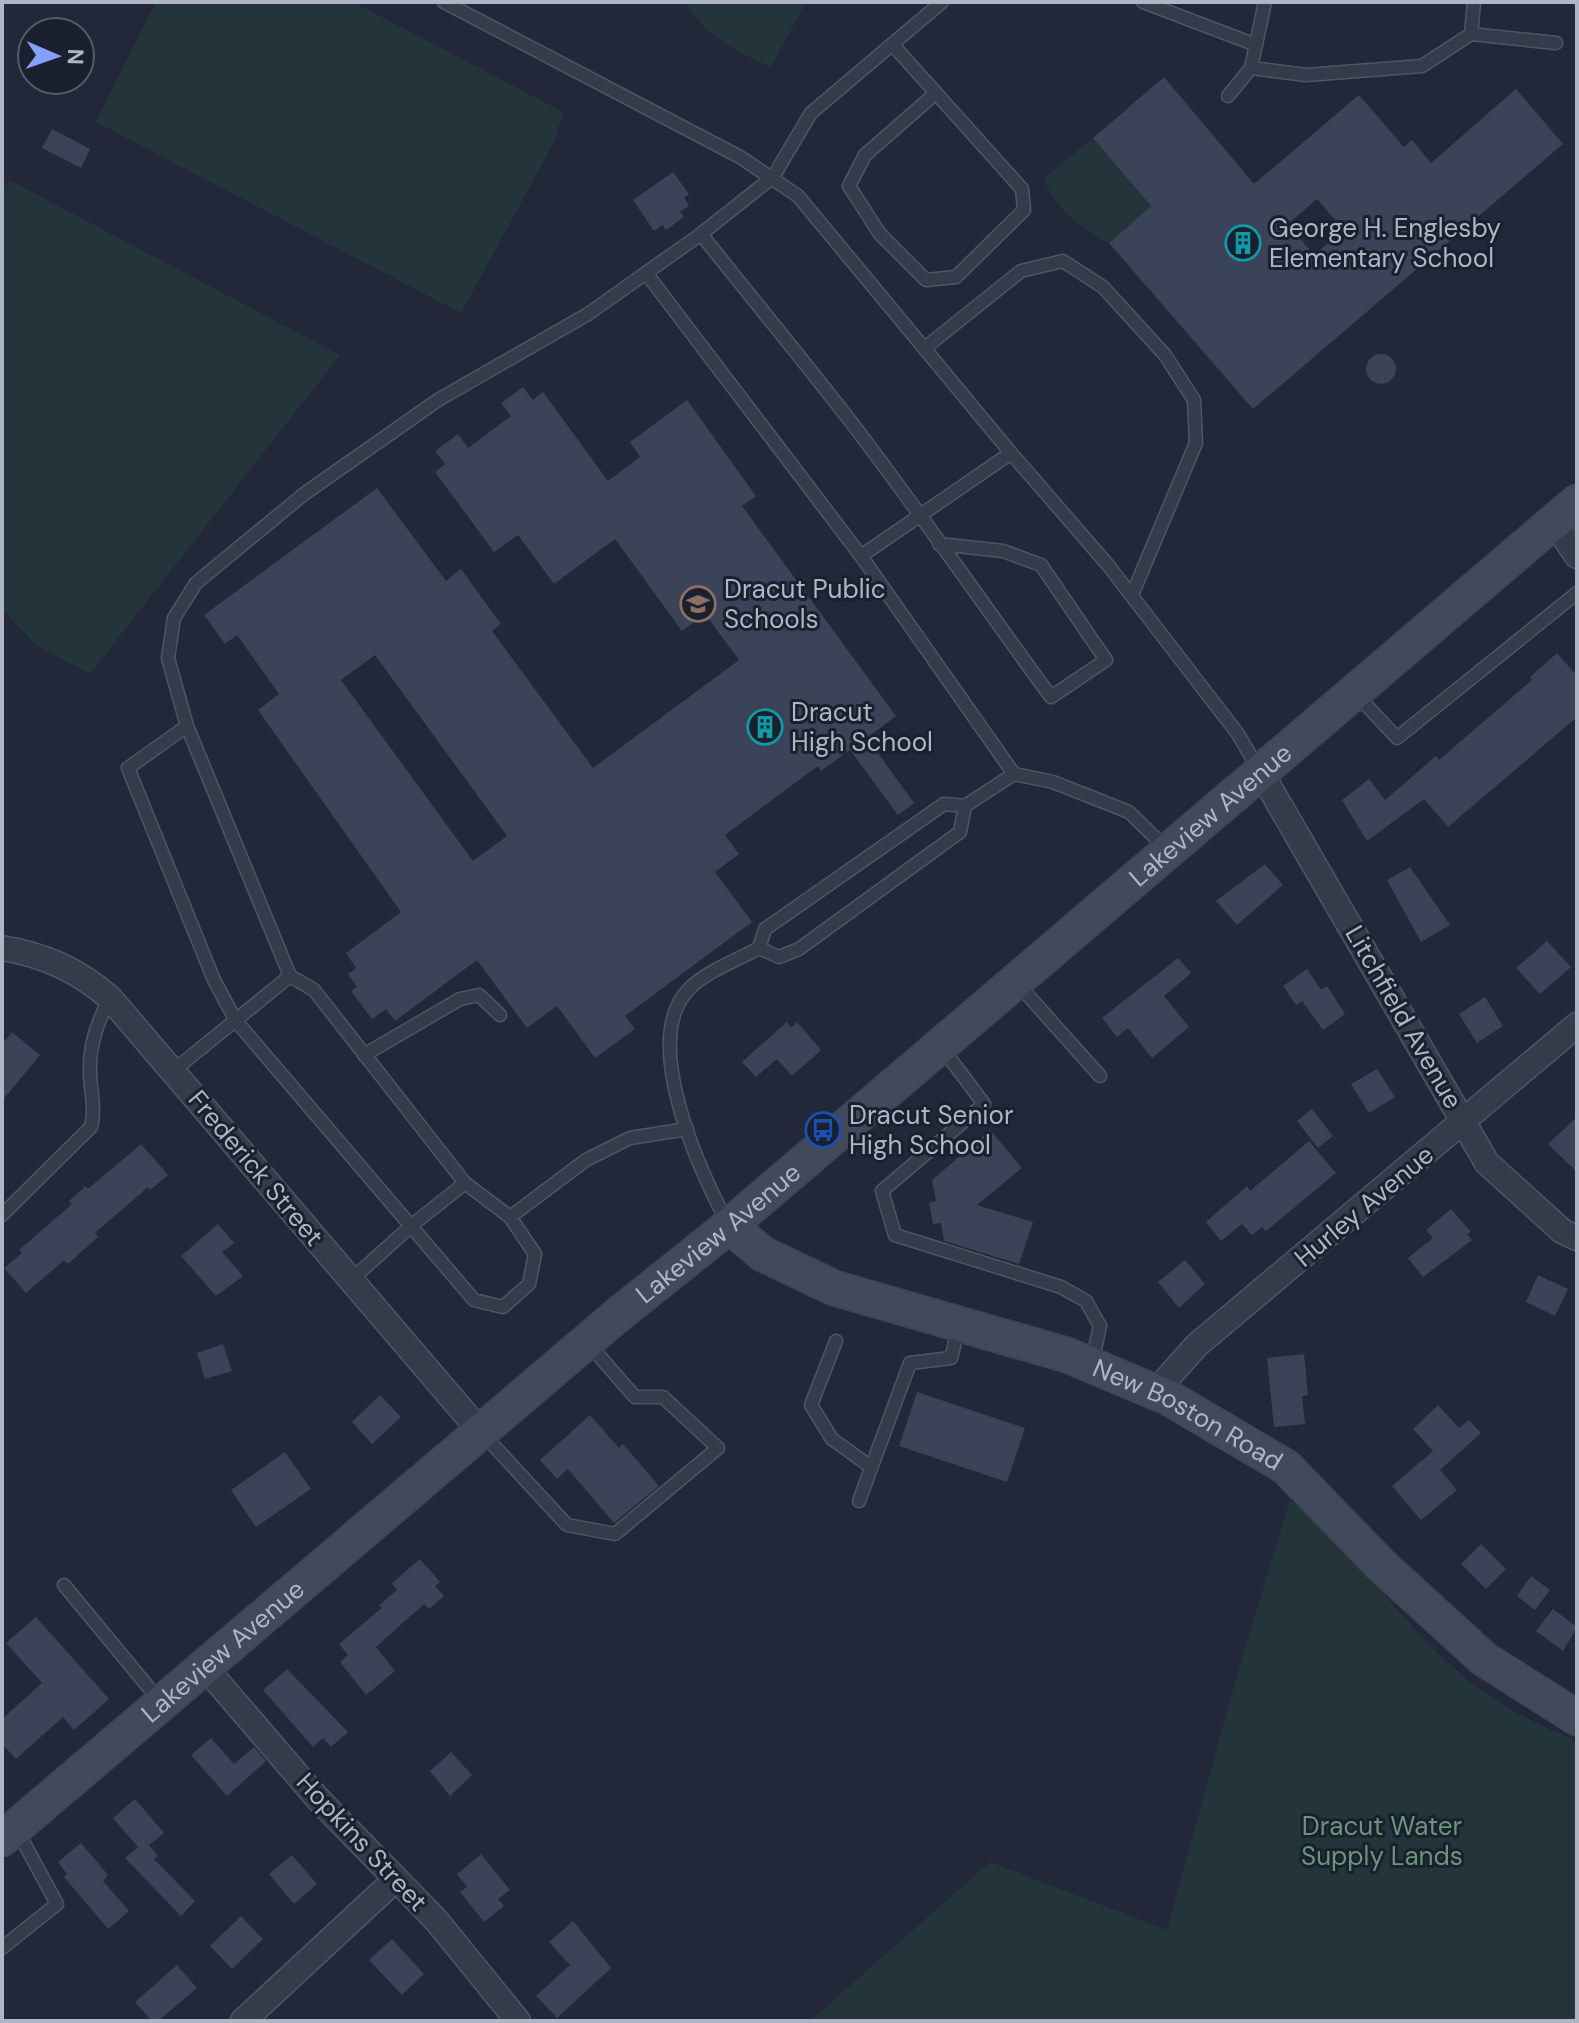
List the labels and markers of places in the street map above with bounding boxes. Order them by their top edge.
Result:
place label: George H. Englesby Elementary School [1269,211,1501,275]
building icon: George H. Englesby Elementary School [1224,224,1262,262]
place label: Dracut Public Schools [724,572,886,636]
school or university icon: Dracut Public Schools [679,585,717,623]
place label: Dracut High School [791,695,933,759]
building icon: Dracut High School [746,708,784,746]
place label: Dracut Senior High School [849,1098,1014,1162]
bus stop icon: Dracut Senior High School [804,1111,842,1149]

